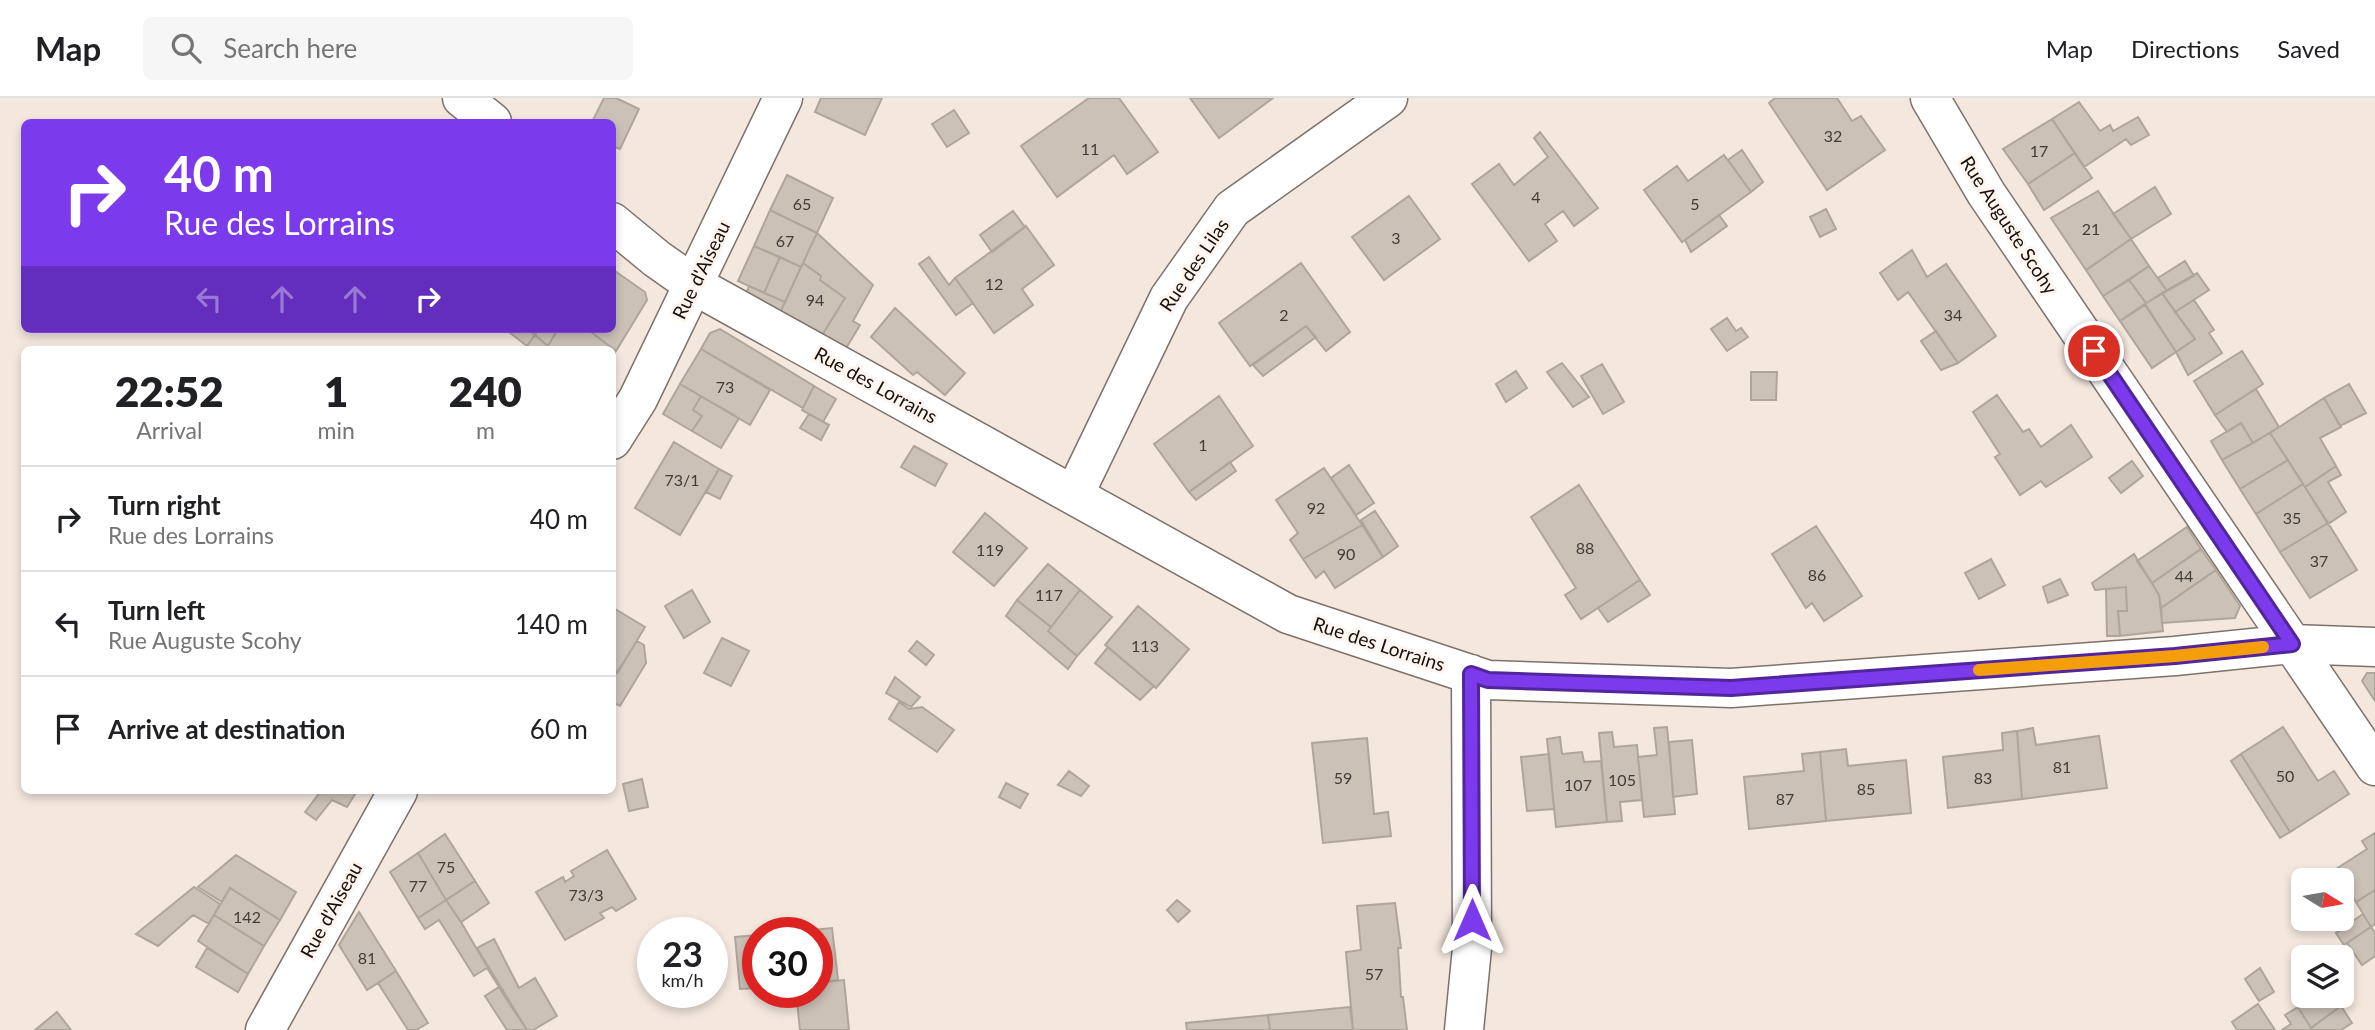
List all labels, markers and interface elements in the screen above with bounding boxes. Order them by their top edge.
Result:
search box [143,17,633,80]
text: Map [35,28,101,68]
icon: search [167,29,205,67]
text: Search here [223,32,357,64]
text: Map [2046,34,2093,63]
text: Directions [2131,34,2239,63]
text: Saved [2277,34,2340,63]
house number: 32 [1824,126,1842,145]
house number: 11 [1081,139,1099,158]
house number: 17 [2030,141,2048,160]
text: 40 m [164,144,274,202]
icon: right [49,147,140,238]
street label: Rue Auguste Scohy [1956,151,2063,298]
house number: 4 [1531,187,1541,206]
house number: 65 [793,194,811,213]
house number: 5 [1690,194,1700,213]
text: Rue des Lorrains [164,203,395,242]
street label: Rue des Lilas [1154,214,1233,316]
street label: Rue d'Aiseau [667,217,734,323]
house number: 21 [2082,219,2100,238]
house number: 3 [1391,228,1401,247]
house number: 67 [776,231,794,250]
house number: 12 [985,274,1003,293]
icon: left [190,280,228,318]
icon: ahead [263,280,301,318]
icon: ahead [336,280,374,318]
icon: right [409,280,447,318]
house number: 94 [806,290,824,309]
house number: 2 [1279,305,1289,324]
house number: 34 [1944,305,1962,324]
pin [2064,321,2124,381]
icon: arrive [2075,332,2113,370]
street label: Rue des Lorrains [811,341,942,428]
text: 22:52 [115,366,224,416]
text: 1 [324,366,348,416]
text: 240 [449,366,522,416]
house number: 73 [716,377,734,396]
text: Arrival [136,416,202,444]
text: min [318,416,355,444]
text: m [476,416,495,444]
house number: 1 [1198,435,1208,454]
house number: 73/1 [664,470,700,489]
text: Turn right [108,489,221,521]
house number: 92 [1307,498,1325,517]
icon: right [49,500,87,538]
text: 40 m [530,503,588,535]
house number: 35 [2283,508,2301,527]
text: Rue des Lorrains [108,521,274,549]
house number: 88 [1576,538,1594,557]
house number: 119 [976,540,1004,559]
house number: 90 [1337,544,1355,563]
house number: 37 [2310,551,2328,570]
house number: 86 [1808,565,1826,584]
house number: 44 [2175,566,2193,585]
house number: 117 [1035,585,1063,604]
text: Turn left [108,594,205,626]
icon: left [49,605,87,643]
text: 140 m [515,608,588,640]
street label: Rue des Lorrains [1310,611,1448,676]
text: Rue Auguste Scohy [108,626,302,654]
house number: 113 [1131,636,1159,655]
icon: arrive [49,710,87,748]
text: Arrive at destination [108,713,345,745]
text: 60 m [530,713,588,745]
house number: 81 [2053,757,2071,776]
house number: 50 [2276,766,2294,785]
house number: 59 [1334,768,1352,787]
house number: 83 [1974,768,1992,787]
house number: 105 [1608,770,1636,789]
house number: 107 [1564,775,1592,794]
house number: 85 [1857,779,1875,798]
house number: 87 [1776,789,1794,808]
house number: 75 [437,857,455,876]
street label: Rue d'Aiseau [295,858,366,962]
north arrow [2291,868,2354,931]
map controls [2291,868,2354,1008]
house number: 77 [409,876,427,895]
position arrow [1435,883,1509,957]
house number: 73/3 [568,885,604,904]
house number: 142 [233,907,261,926]
speed limit sign: 30 [742,917,833,1008]
text: 23 [662,932,703,974]
button: layers [2291,945,2354,1008]
house number: 81 [358,948,376,967]
house number: 57 [1365,964,1383,983]
text: km/h [661,969,704,991]

